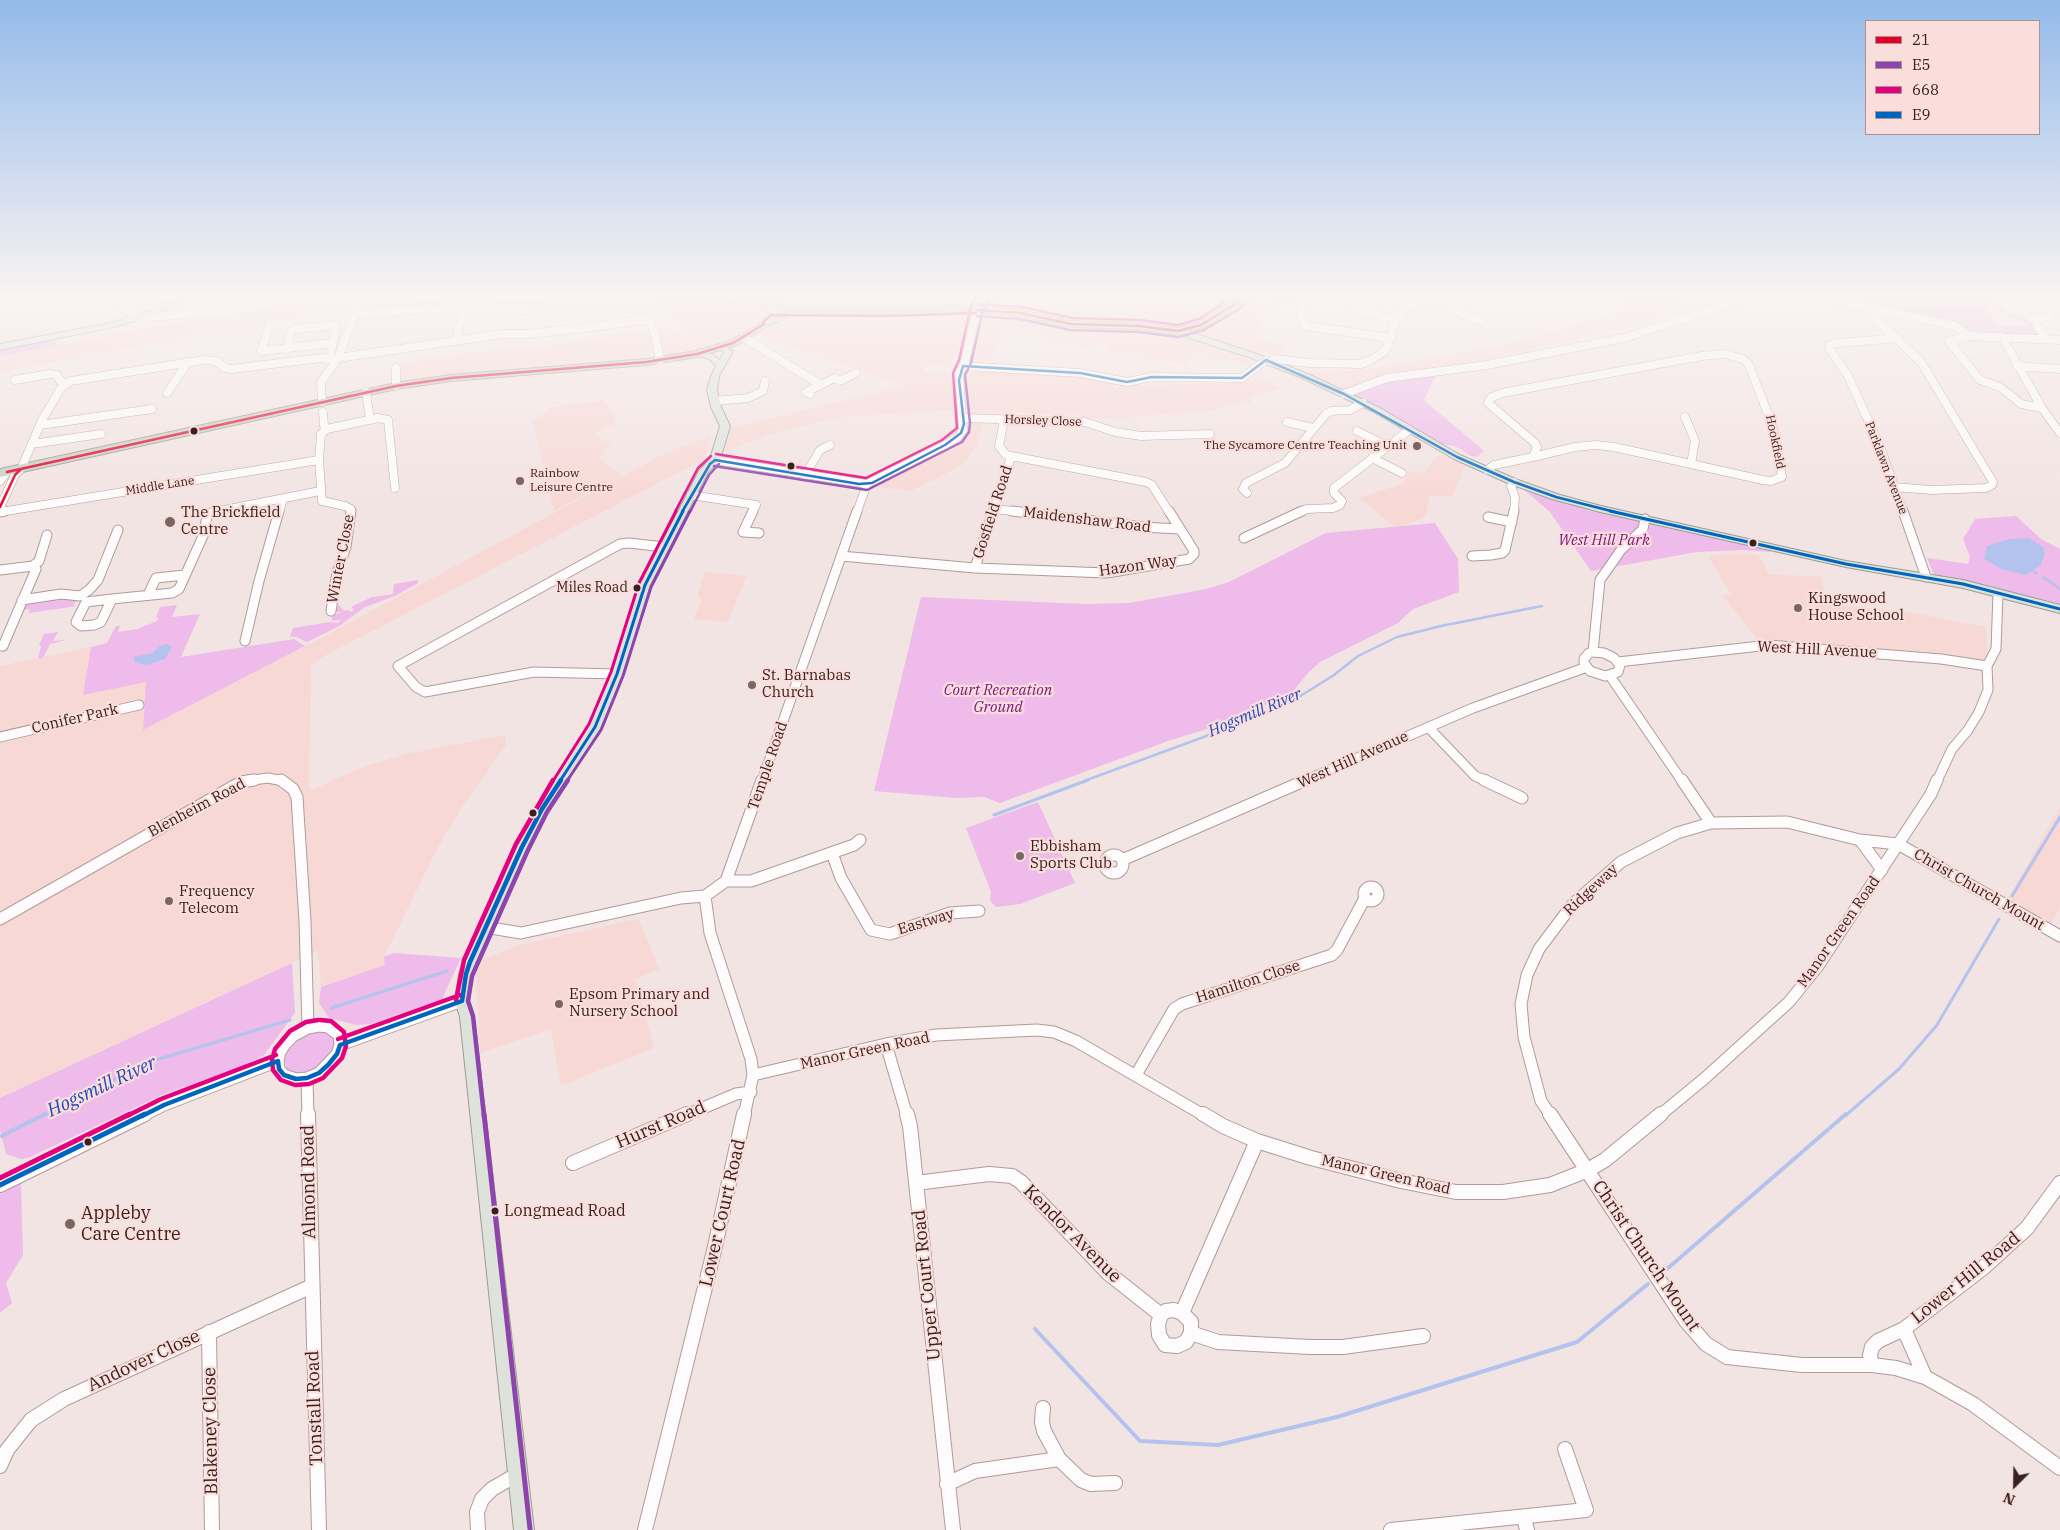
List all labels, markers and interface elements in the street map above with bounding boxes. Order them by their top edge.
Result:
legend [1865,20,2040,135]
text: 21 [1912,30,1930,49]
text: E5 [1912,55,1931,74]
text: 668 [1912,80,1939,99]
text: E9 [1912,105,1931,124]
street label: Horsley Close [1004,412,1082,430]
street label: Hookfield [1762,414,1788,470]
street label: Parklawn Avenue [1862,420,1910,516]
unlabelled marker [189,426,199,436]
place label: The Sycamore Centre Teaching Unit [1204,439,1407,453]
marker: The Sycamore Centre Teaching Unit [1411,440,1423,452]
unlabelled marker [786,461,796,471]
street label: Gosfield Road [969,463,1017,561]
place label: Rainbow Leisure Centre [530,467,613,495]
street label: Middle Lane [125,473,195,499]
marker: Rainbow Leisure Centre [514,475,526,487]
street label: Maidenshaw Road [1022,503,1152,537]
place label: The Brickfield Centre [181,504,281,539]
street label: Winter Close [324,513,358,605]
marker: The Brickfield Centre [163,515,177,529]
park label: West Hill Park [1558,532,1650,550]
unlabelled marker [1748,538,1758,548]
street label: Hazon Way [1098,552,1178,580]
place label: Miles Road [556,580,628,596]
marker: Miles Road [632,583,642,593]
place label: Kingswood House School [1808,590,1904,625]
marker: Kingswood House School [1792,602,1804,614]
street label: West Hill Avenue [1757,638,1877,662]
place label: St. Barnabas Church [762,667,851,702]
marker: St. Barnabas Church [746,679,758,691]
park label: Court Recreation Ground [944,682,1052,717]
water label: Hogsmill River [1205,685,1305,741]
street label: Conifer Park [30,700,120,738]
street label: Temple Road [744,719,792,813]
street label: West Hill Avenue [1295,727,1411,793]
street label: Blenheim Road [145,775,249,841]
unlabelled marker [528,808,538,818]
place label: Ebbisham Sports Club [1030,838,1112,873]
street label: Christ Church Mount [1911,845,2047,935]
marker: Ebbisham Sports Club [1014,850,1026,862]
street label: Ridgeway [1560,860,1622,920]
street label: Manor Green Road [1794,873,1884,991]
place label: Frequency Telecom [179,883,254,918]
marker: Frequency Telecom [163,895,175,907]
street label: Eastway [896,905,956,939]
street label: Hamilton Close [1194,957,1302,1007]
place label: Epsom Primary and Nursery School [569,986,710,1021]
marker: Epsom Primary and Nursery School [553,998,565,1010]
street label: Manor Green Road [799,1028,931,1074]
water label: Hogsmill River [44,1052,160,1122]
street label: Hurst Road [613,1096,709,1154]
street label: Almond Road [297,1125,321,1239]
unlabelled marker [83,1137,93,1147]
street label: Lower Court Road [696,1137,750,1289]
street label: Manor Green Road [1320,1151,1452,1199]
street label: Christ Church Mount [1587,1176,1705,1336]
street label: Kendor Avenue [1018,1180,1126,1288]
place label: Longmead Road [504,1201,626,1221]
place label: Appleby Care Centre [81,1203,181,1246]
marker: Longmead Road [490,1206,500,1216]
street label: Upper Court Road [908,1208,946,1362]
marker: Appleby Care Centre [63,1217,77,1231]
street label: Lower Hill Road [1907,1227,2025,1329]
street label: Andover Close [84,1326,204,1396]
street label: Tonstall Road [302,1350,328,1466]
street label: Blakeney Close [199,1367,223,1495]
north arrow [1990,1460,2040,1510]
text: N [2001,1488,2018,1509]

